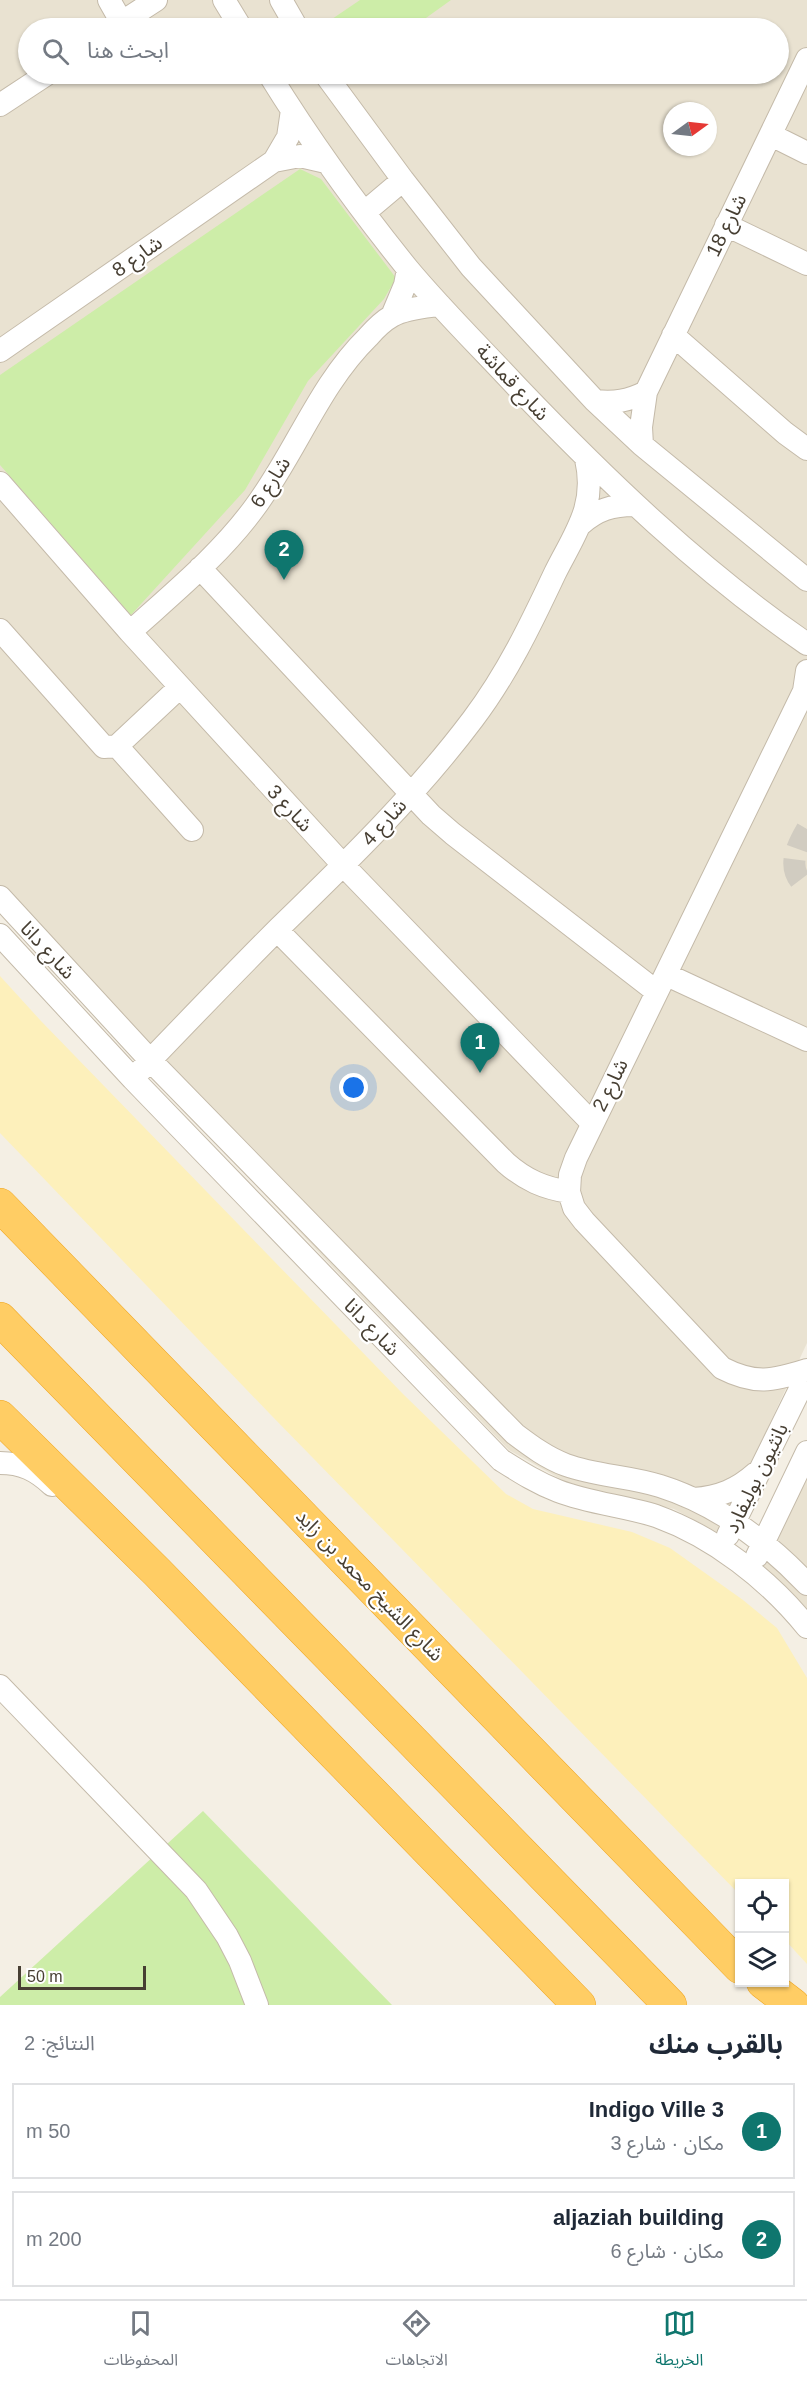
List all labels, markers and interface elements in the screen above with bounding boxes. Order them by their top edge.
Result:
search box [18,18,789,84]
icon: search [39,35,72,68]
text: ابحث هنا [87,38,169,63]
north arrow [663,102,717,156]
street label: شارع 18 [701,190,754,262]
street label: شارع 8 [108,231,168,284]
street label: شارع قماشة [469,339,554,427]
street label: شارع 6 [246,453,298,514]
pin: 2 [264,530,304,580]
street label: شارع 3 [260,780,317,839]
street label: شارع 4 [357,794,414,853]
street label: شارع دانا [13,917,80,986]
pin: 1 [460,1024,500,1073]
street label: شارع 2 [588,1055,636,1117]
your location [339,1073,368,1102]
street label: شارع دانا [337,1294,404,1363]
street label: بانثيون بوليفارد [720,1419,793,1537]
street label: شارع الشيخ محمد بن زايد [289,1505,448,1668]
map controls [735,1879,789,1987]
button: locate [735,1879,789,1933]
button: layers [735,1933,789,1987]
scale bar [18,1963,146,1990]
text: 50 m [27,1968,63,1985]
text: بالقرب منك [649,2029,783,2059]
text: النتائج: 2 [24,2032,95,2054]
text: Indigo Ville 3 [589,2097,724,2122]
text: 50 m [26,2120,70,2142]
text: 1 [756,2120,767,2142]
text: مكان · شارع 3 [610,2132,724,2154]
text: aljaziah building [553,2205,724,2230]
text: 200 m [26,2228,82,2250]
text: 2 [756,2228,767,2250]
text: مكان · شارع 6 [610,2240,724,2262]
tab: المحفوظات [104,2307,178,2377]
tab: الاتجاهات [385,2307,448,2377]
tab: الخريطة [655,2307,703,2377]

